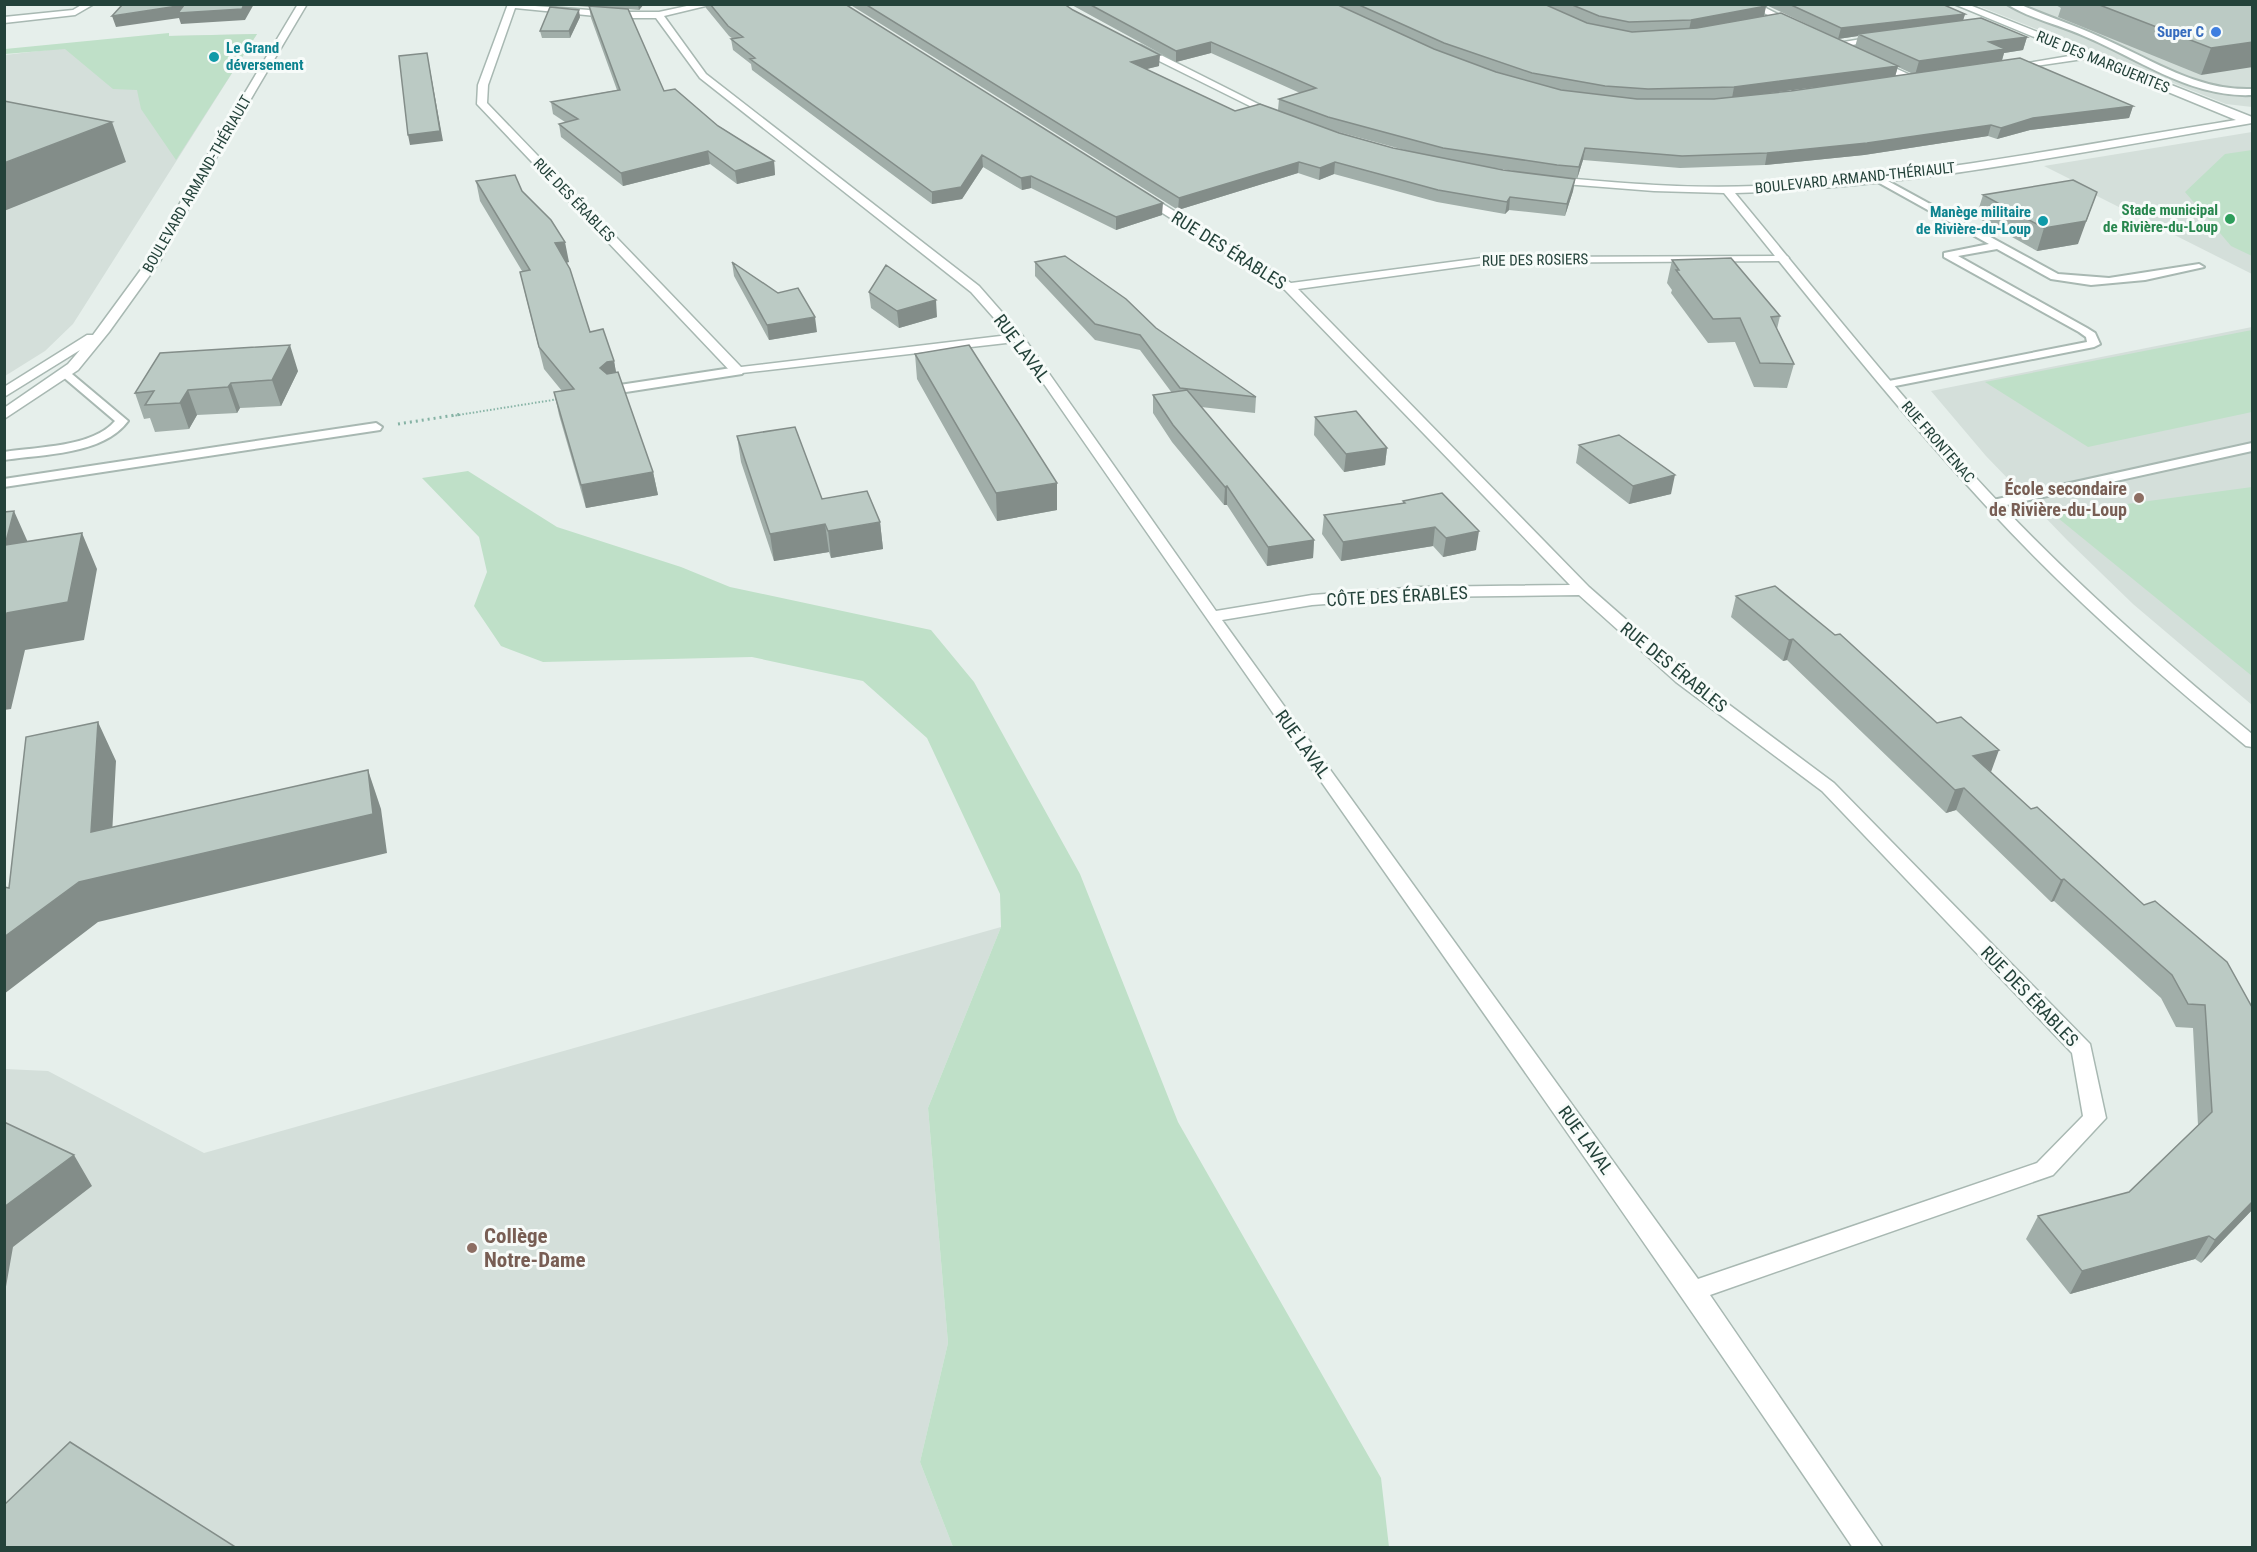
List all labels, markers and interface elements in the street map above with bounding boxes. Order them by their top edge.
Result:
place label: Super C [2157,23,2204,41]
marker: Super C [2209,25,2223,39]
street label: RUE DES MARGUERITES [2034,27,2172,97]
place label: Le Grand déversement [226,39,304,74]
marker: Le Grand déversement [207,50,221,64]
street label: BOULEVARD ARMAND-THÉRIAULT [139,92,255,276]
street label: RUE DES ÉRABLES [530,154,619,246]
street label: BOULEVARD ARMAND-THÉRIAULT [1754,159,1956,197]
place label: Stade municipal de Rivière-du-Loup [2103,201,2218,236]
place label: Manège militaire de Rivière-du-Loup [1916,203,2031,238]
street label: RUE DES ÉRABLES [1168,206,1290,294]
marker: Stade municipal de Rivière-du-Loup [2223,212,2237,226]
marker: Manège militaire de Rivière-du-Loup [2036,214,2050,228]
street label: RUE DES ROSIERS [1482,250,1588,270]
street label: RUE LAVAL [990,310,1055,386]
street label: RUE FRONTENAC [1898,397,1978,487]
place label: École secondaire de Rivière-du-Loup [1989,478,2127,520]
marker: École secondaire de Rivière-du-Loup [2132,491,2146,505]
street label: CÔTE DES ÉRABLES [1326,582,1468,610]
street label: RUE DES ÉRABLES [1616,618,1732,716]
street label: RUE LAVAL [1271,706,1335,783]
street label: RUE DES ÉRABLES [1977,942,2083,1050]
street label: RUE LAVAL [1554,1102,1618,1179]
place label: Collège Notre-Dame [484,1224,586,1272]
marker: Collège Notre-Dame [465,1241,479,1255]

